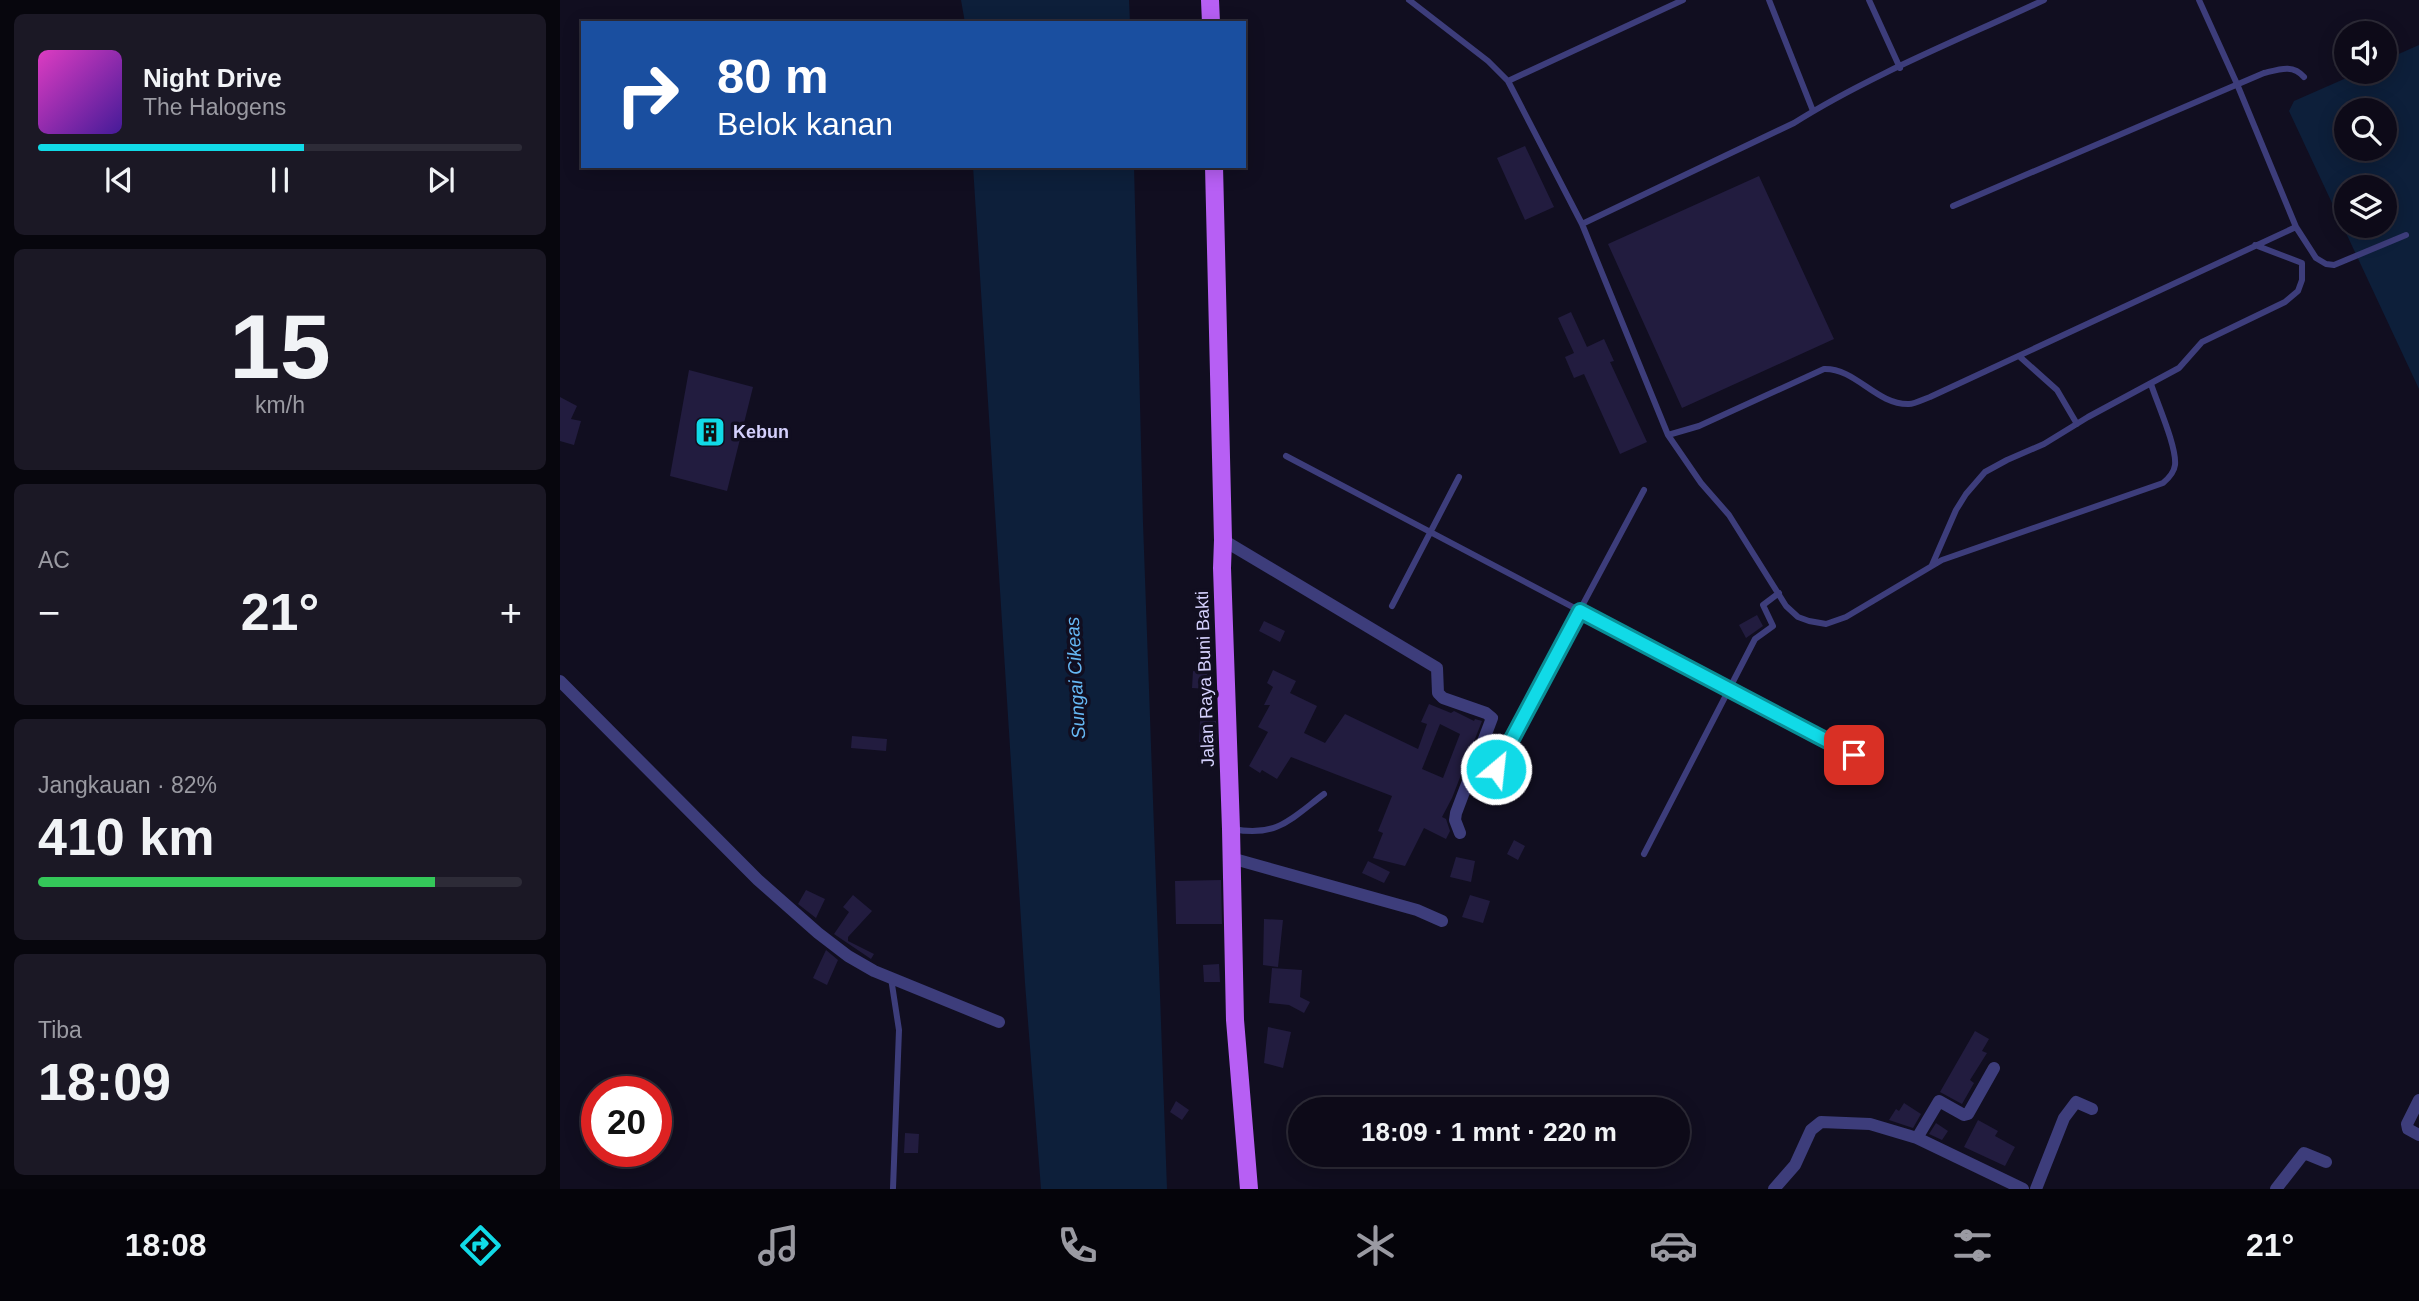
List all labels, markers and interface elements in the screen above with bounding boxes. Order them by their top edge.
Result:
map controls [2334,21,2397,238]
button: sound [2334,21,2397,84]
icon: right [602,49,693,140]
text: 80 m [717,49,829,103]
text: Night Drive [143,63,282,93]
text: The Halogens [143,94,286,120]
button: search [2334,98,2397,161]
text: Belok kanan [717,106,893,142]
icon: previous [100,161,138,199]
icon: pause [261,161,299,199]
icon: next [422,161,460,199]
button: layers [2334,175,2397,238]
text: 15 [229,296,331,397]
text: km/h [255,392,305,418]
building icon: Kebun [693,415,727,449]
place label: Kebun [733,422,789,442]
text: AC [38,547,70,573]
text: 21° [241,583,319,641]
street label: Jalan Raya Buni Bakti [1192,591,1218,767]
text: − [38,592,60,634]
text: + [500,592,522,634]
water label: Sungai Cikeas [1062,616,1089,740]
pin [1824,725,1884,785]
position arrow [1459,732,1533,806]
icon: arrive [1835,736,1873,774]
text: Jangkauan · 82% [38,772,217,798]
text: 410 km [38,808,214,866]
text: Tiba [38,1017,82,1043]
text: 18:09 [38,1053,171,1111]
speed limit sign: 20 [581,1076,672,1167]
text: 18:09 · 1 mnt · 220 m [1361,1117,1617,1147]
icon: directions [456,1221,505,1270]
icon: music [754,1221,803,1270]
icon: phone [1053,1221,1102,1270]
icon: climate [1351,1221,1400,1270]
icon: car [1649,1221,1698,1270]
icon: filters [1948,1221,1997,1270]
text: 18:08 [125,1227,207,1263]
text: 21° [2246,1227,2294,1263]

